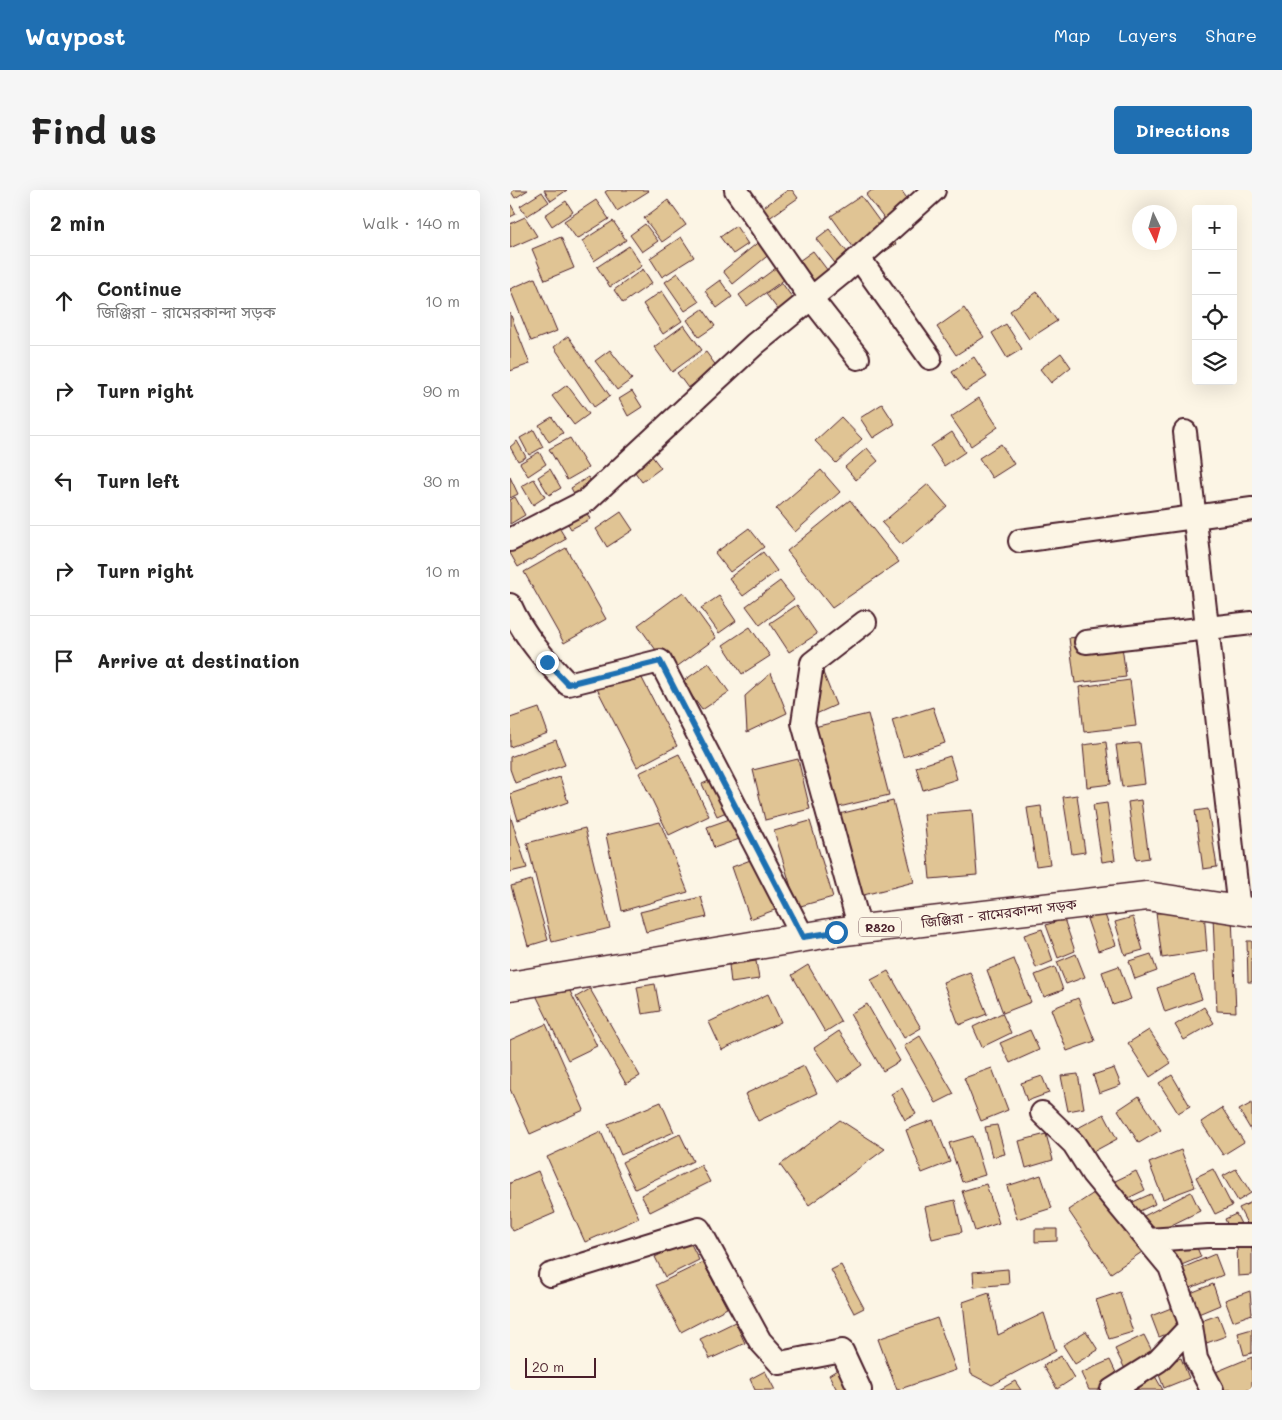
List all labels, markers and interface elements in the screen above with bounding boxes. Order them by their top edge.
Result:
text: Waypost [25,20,126,51]
text: Map [1054,23,1090,47]
text: Layers [1118,23,1177,47]
text: Share [1205,23,1257,47]
button: Directions [1114,106,1252,154]
text: Find us [30,107,157,153]
north arrow [1132,205,1177,250]
map controls [1192,205,1237,385]
button: + [1192,205,1237,250]
text: 2 min [50,209,105,236]
text: Walk · 140 m [362,212,460,233]
button: − [1192,250,1237,295]
text: Continue [97,276,182,301]
icon: ahead [50,287,78,315]
text: 10 m [425,290,460,311]
button: locate [1192,295,1237,340]
text: জিঞ্জিরা - রামেরকান্দা সড়ক [97,301,276,322]
button: layers [1192,340,1237,385]
icon: right [50,377,78,405]
text: Turn right [97,378,194,403]
text: 90 m [423,380,460,401]
icon: left [50,467,78,495]
text: Turn left [97,468,180,493]
text: 30 m [423,470,460,491]
icon: right [50,557,78,585]
text: Turn right [97,558,194,583]
text: 10 m [425,560,460,581]
icon: arrive [50,647,78,675]
text: Arrive at destination [97,648,300,673]
route end [536,651,559,674]
street label: জিঞ্জিরা - রামেরকান্দা সড়ক [919,894,1078,932]
road number: R820 [859,918,901,936]
route start [825,921,848,944]
scale bar [525,1355,596,1378]
text: 20 m [532,1357,564,1376]

